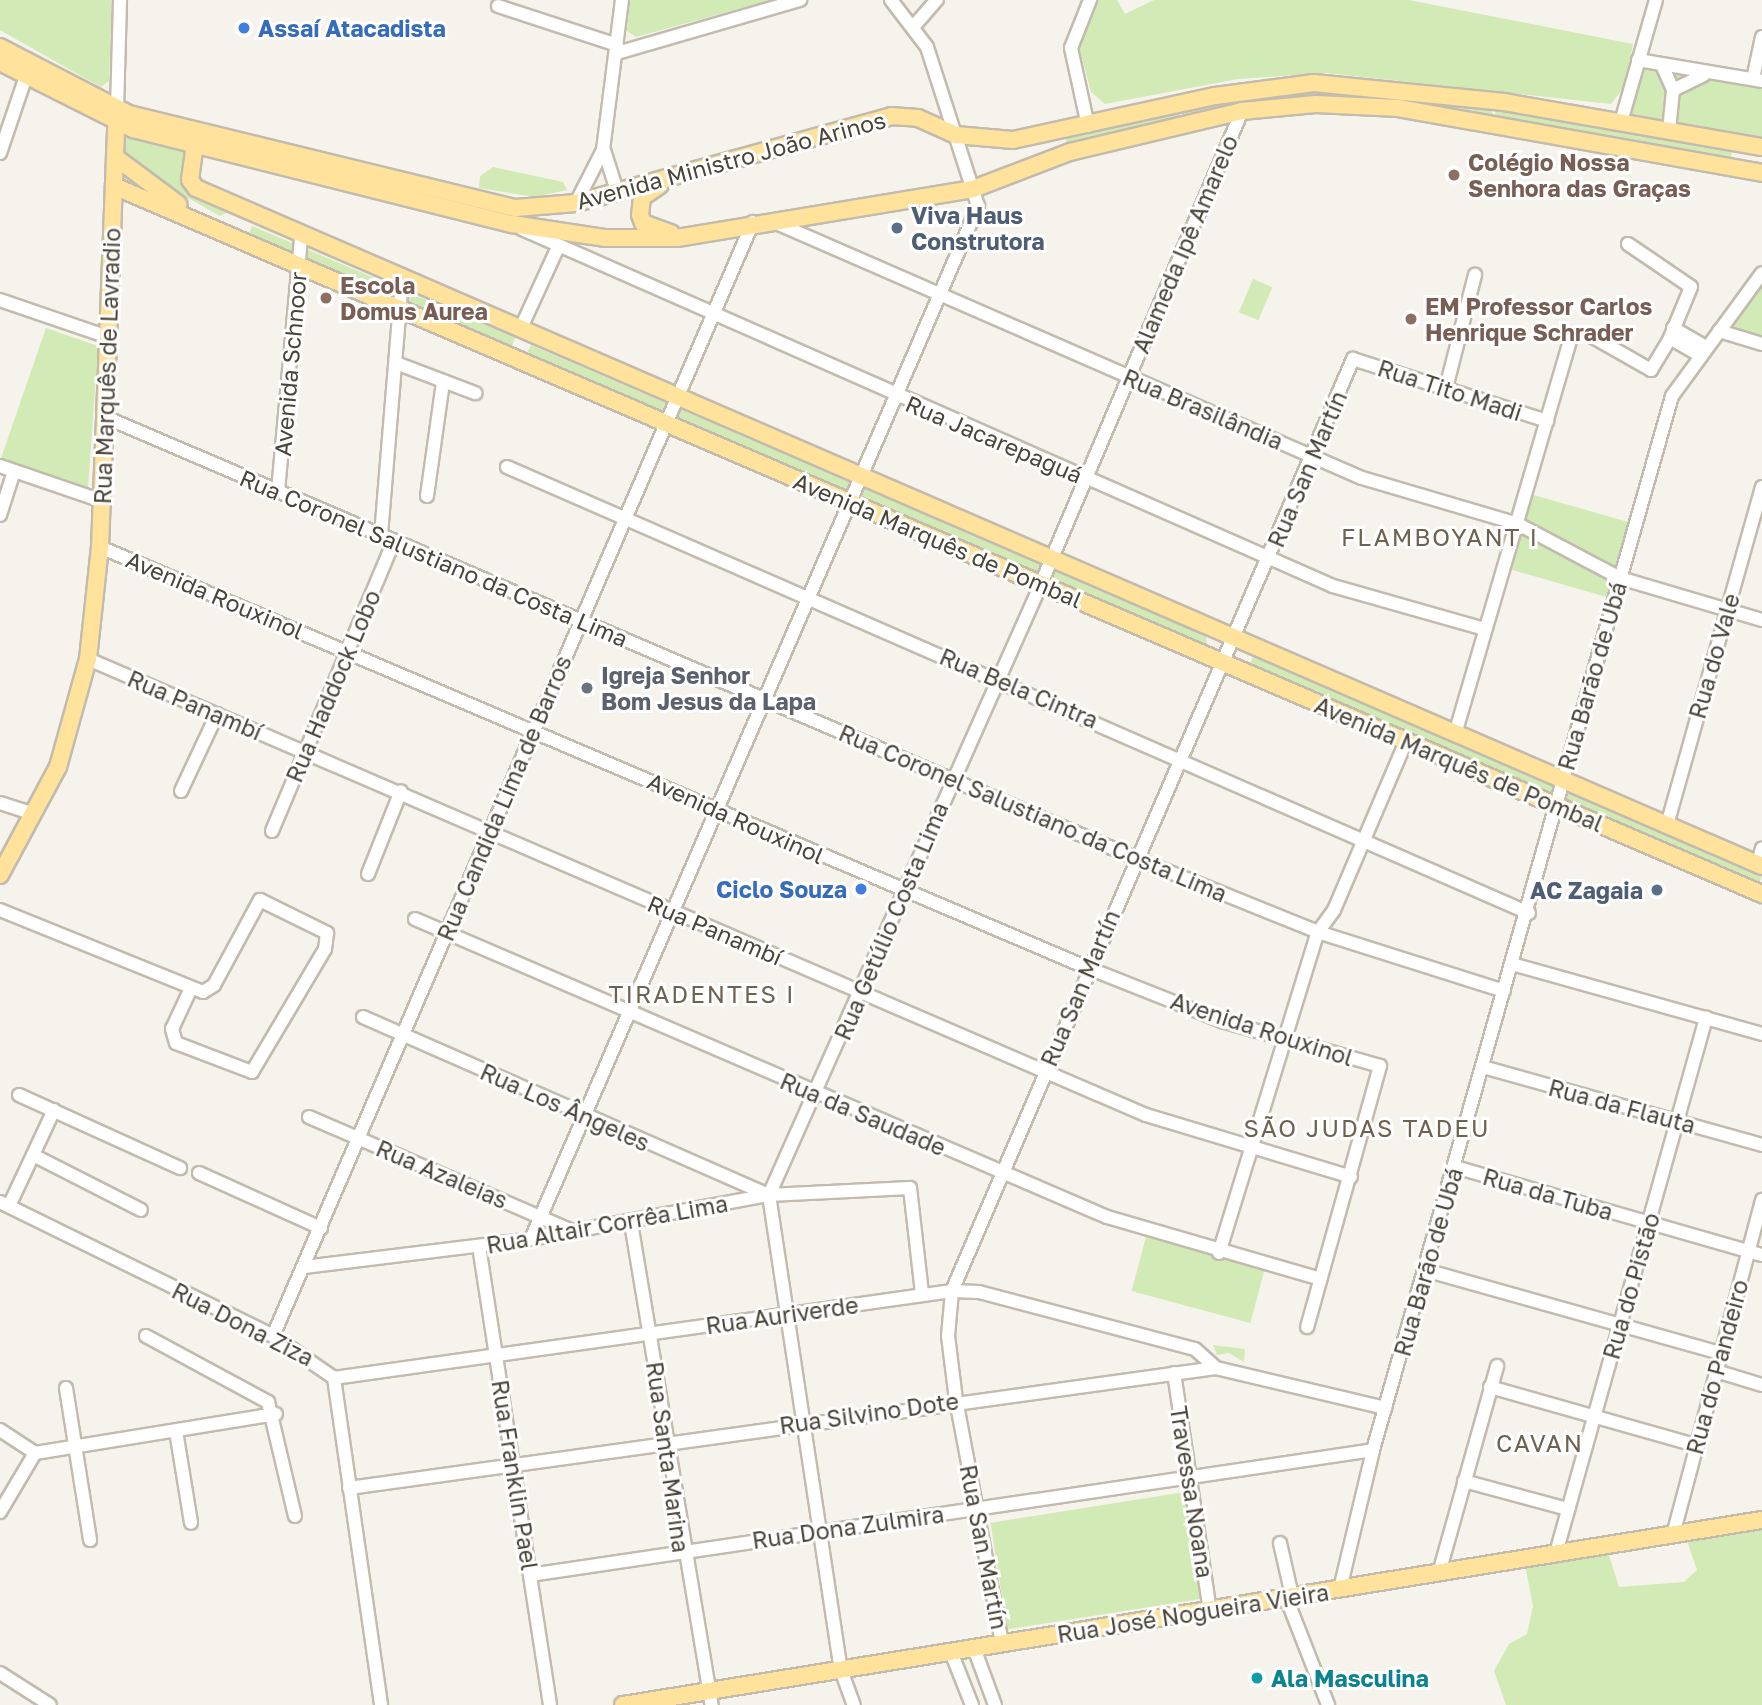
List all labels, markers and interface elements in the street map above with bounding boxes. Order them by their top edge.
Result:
place label: Assaí Atacadista [258,14,446,42]
marker: Assaí Atacadista [236,20,252,36]
street label: Avenida Ministro João Arinos [574,105,888,215]
street label: Alameda Ipê Amarelo [1127,131,1243,357]
place label: Colégio Nossa Senhora das Graças [1468,148,1691,202]
marker: Colégio Nossa Senhora das Graças [1446,167,1462,183]
place label: Viva Haus Construtora [911,201,1045,255]
marker: Viva Haus Construtora [889,220,905,236]
street label: Rua Marquês de Lavradio [88,227,126,505]
street label: Avenida Schnoor [268,271,312,457]
place label: Escola Domus Aurea [340,271,488,325]
marker: Escola Domus Aurea [318,290,334,306]
place label: EM Professor Carlos Henrique Schrader [1425,292,1652,346]
marker: EM Professor Carlos Henrique Schrader [1403,311,1419,327]
street label: Rua Tito Madi [1374,354,1526,426]
street label: Rua Brasilândia [1119,363,1287,455]
street label: Rua San Martín [1262,387,1352,551]
street label: Rua Jacarepaguá [901,389,1087,489]
street label: Rua Coronel Salustiano da Costa Lima [236,463,632,653]
street label: Avenida Marquês de Pombal [790,467,1086,613]
district label: FLAMBOYANT I [1342,523,1538,551]
street label: Avenida Rouxinol [122,545,308,645]
street label: Rua Barão de Ubá [1552,579,1632,773]
street label: Rua Haddock Lobo [280,586,386,786]
street label: Rua do Vale [1683,590,1745,722]
street label: Rua Bela Cintra [936,642,1102,734]
street label: Rua Candida Lima de Barros [431,651,577,945]
place label: Igreja Senhor Bom Jesus da Lapa [601,661,816,715]
street label: Rua Panambí [124,664,266,746]
marker: Igreja Senhor Bom Jesus da Lapa [579,680,595,696]
street label: Avenida Marquês de Pombal [1311,691,1607,837]
street label: Rua Coronel Salustiano da Costa Lima [835,718,1231,908]
street label: Avenida Rouxinol [643,767,829,869]
street label: Rua Getúlio Costa Lima [828,798,954,1044]
place label: Ciclo Souza [716,875,847,903]
place label: AC Zagaia [1530,876,1643,904]
marker: Ciclo Souza [853,881,869,897]
marker: AC Zagaia [1649,882,1665,898]
street label: Rua Panambí [644,889,786,971]
street label: Rua San Martín [1035,906,1125,1070]
district label: TIRADENTES I [610,980,794,1008]
street label: Avenida Rouxinol [1167,986,1357,1072]
street label: Rua Los Ângeles [476,1057,654,1157]
street label: Rua da Saudade [776,1067,950,1161]
street label: Rua da Flauta [1546,1073,1698,1139]
district label: SÃO JUDAS TADEU [1245,1114,1489,1142]
street label: Rua Azaleias [372,1134,512,1214]
street label: Rua da Tuba [1480,1162,1616,1226]
street label: Rua Barão de Ubá [1388,1165,1468,1359]
street label: Rua Altair Corrêa Lima [484,1189,730,1259]
street label: Rua do Pistão [1597,1210,1665,1362]
street label: Rua Dona Ziza [168,1276,318,1372]
street label: Rua do Pandeiro [1680,1277,1754,1457]
street label: Rua Auriverde [704,1291,860,1339]
street label: Rua Santa Marina [641,1360,695,1554]
street label: Rua Franklin Pael [486,1378,544,1572]
street label: Rua Silvino Dote [778,1387,960,1439]
street label: Travessa Noana [1165,1404,1219,1580]
district label: CAVAN [1497,1429,1583,1457]
street label: Rua San Martín [955,1462,1013,1632]
street label: Rua Dona Zulmira [750,1500,946,1554]
street label: Rua José Nogueira Vieira [1055,1578,1331,1648]
place label: Ala Masculina [1271,1664,1429,1692]
marker: Ala Masculina [1249,1670,1265,1686]

